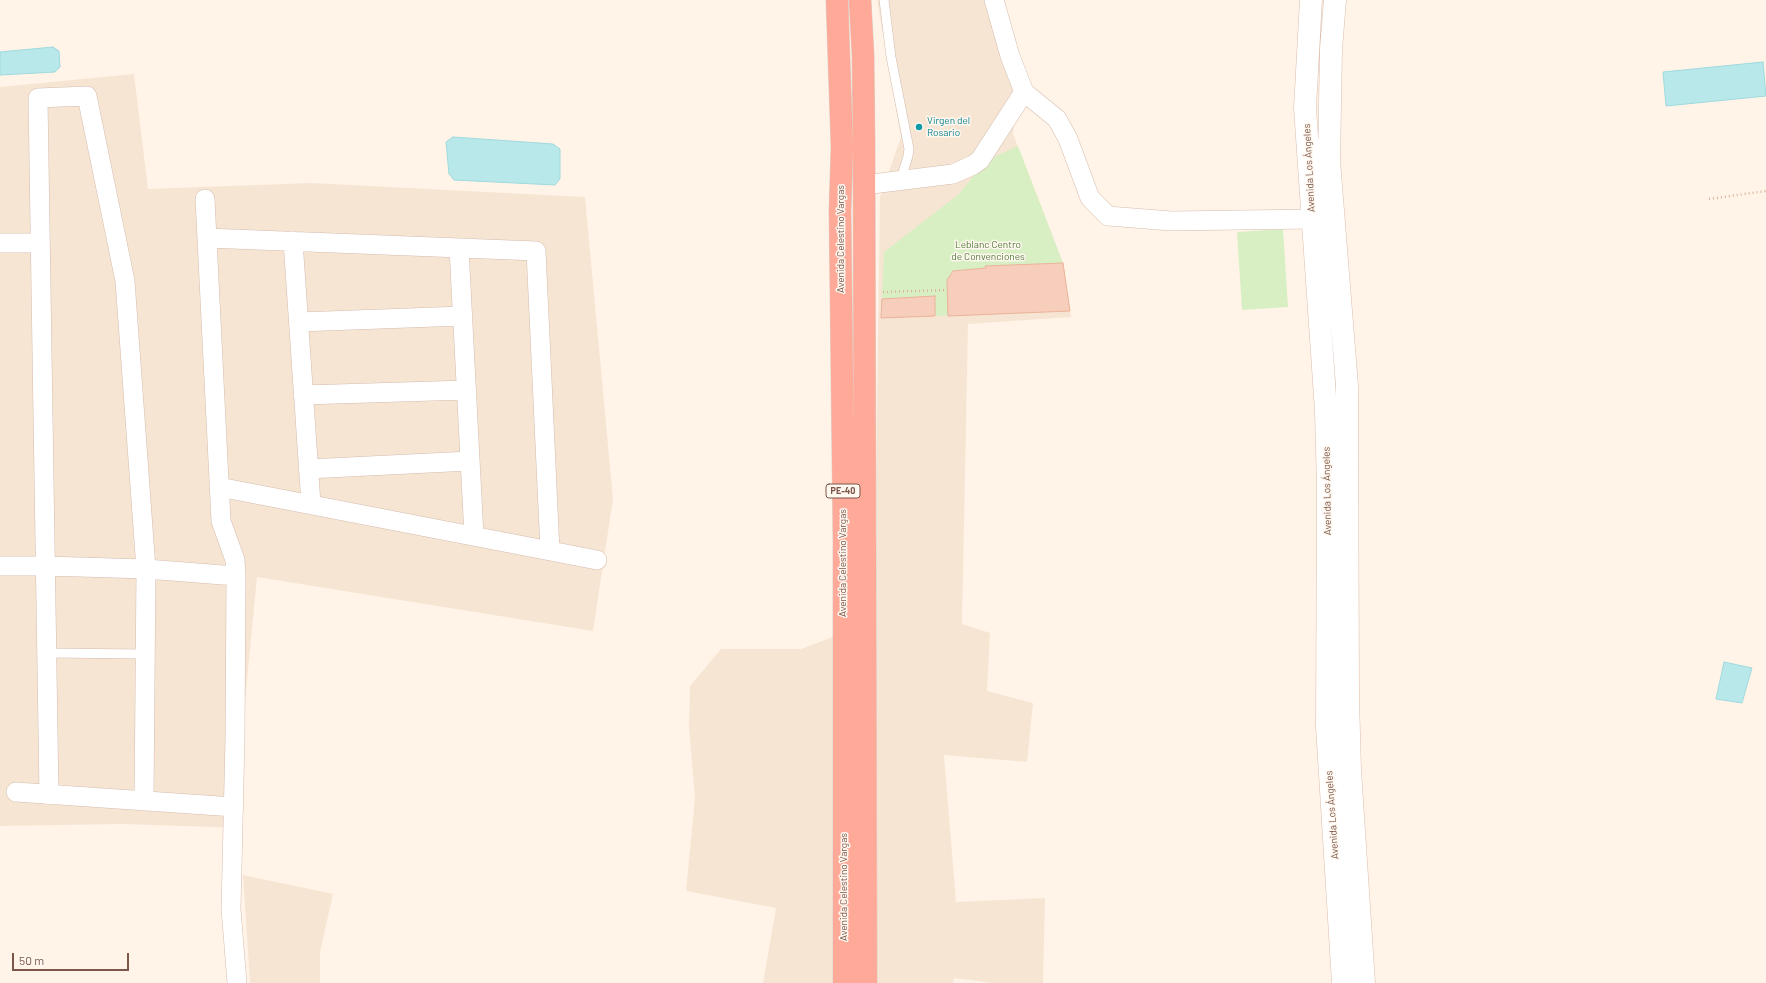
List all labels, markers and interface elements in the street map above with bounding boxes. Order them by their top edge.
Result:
place label: Virgen del Rosario [927,115,970,138]
marker: Virgen del Rosario [914,122,924,132]
street label: Avenida Los Ángeles [1301,123,1317,213]
street label: Avenida Celestino Vargas [835,185,847,293]
park label: Leblanc Centro de Convenciones [951,239,1025,262]
street label: Avenida Los Ángeles [1320,447,1334,535]
road number: PE-40 [826,484,860,498]
street label: Avenida Celestino Vargas [837,509,849,617]
street label: Avenida Los Ángeles [1323,770,1341,860]
street label: Avenida Celestino Vargas [838,833,850,941]
scale bar [14,945,131,971]
text: 50 m [19,953,44,967]

